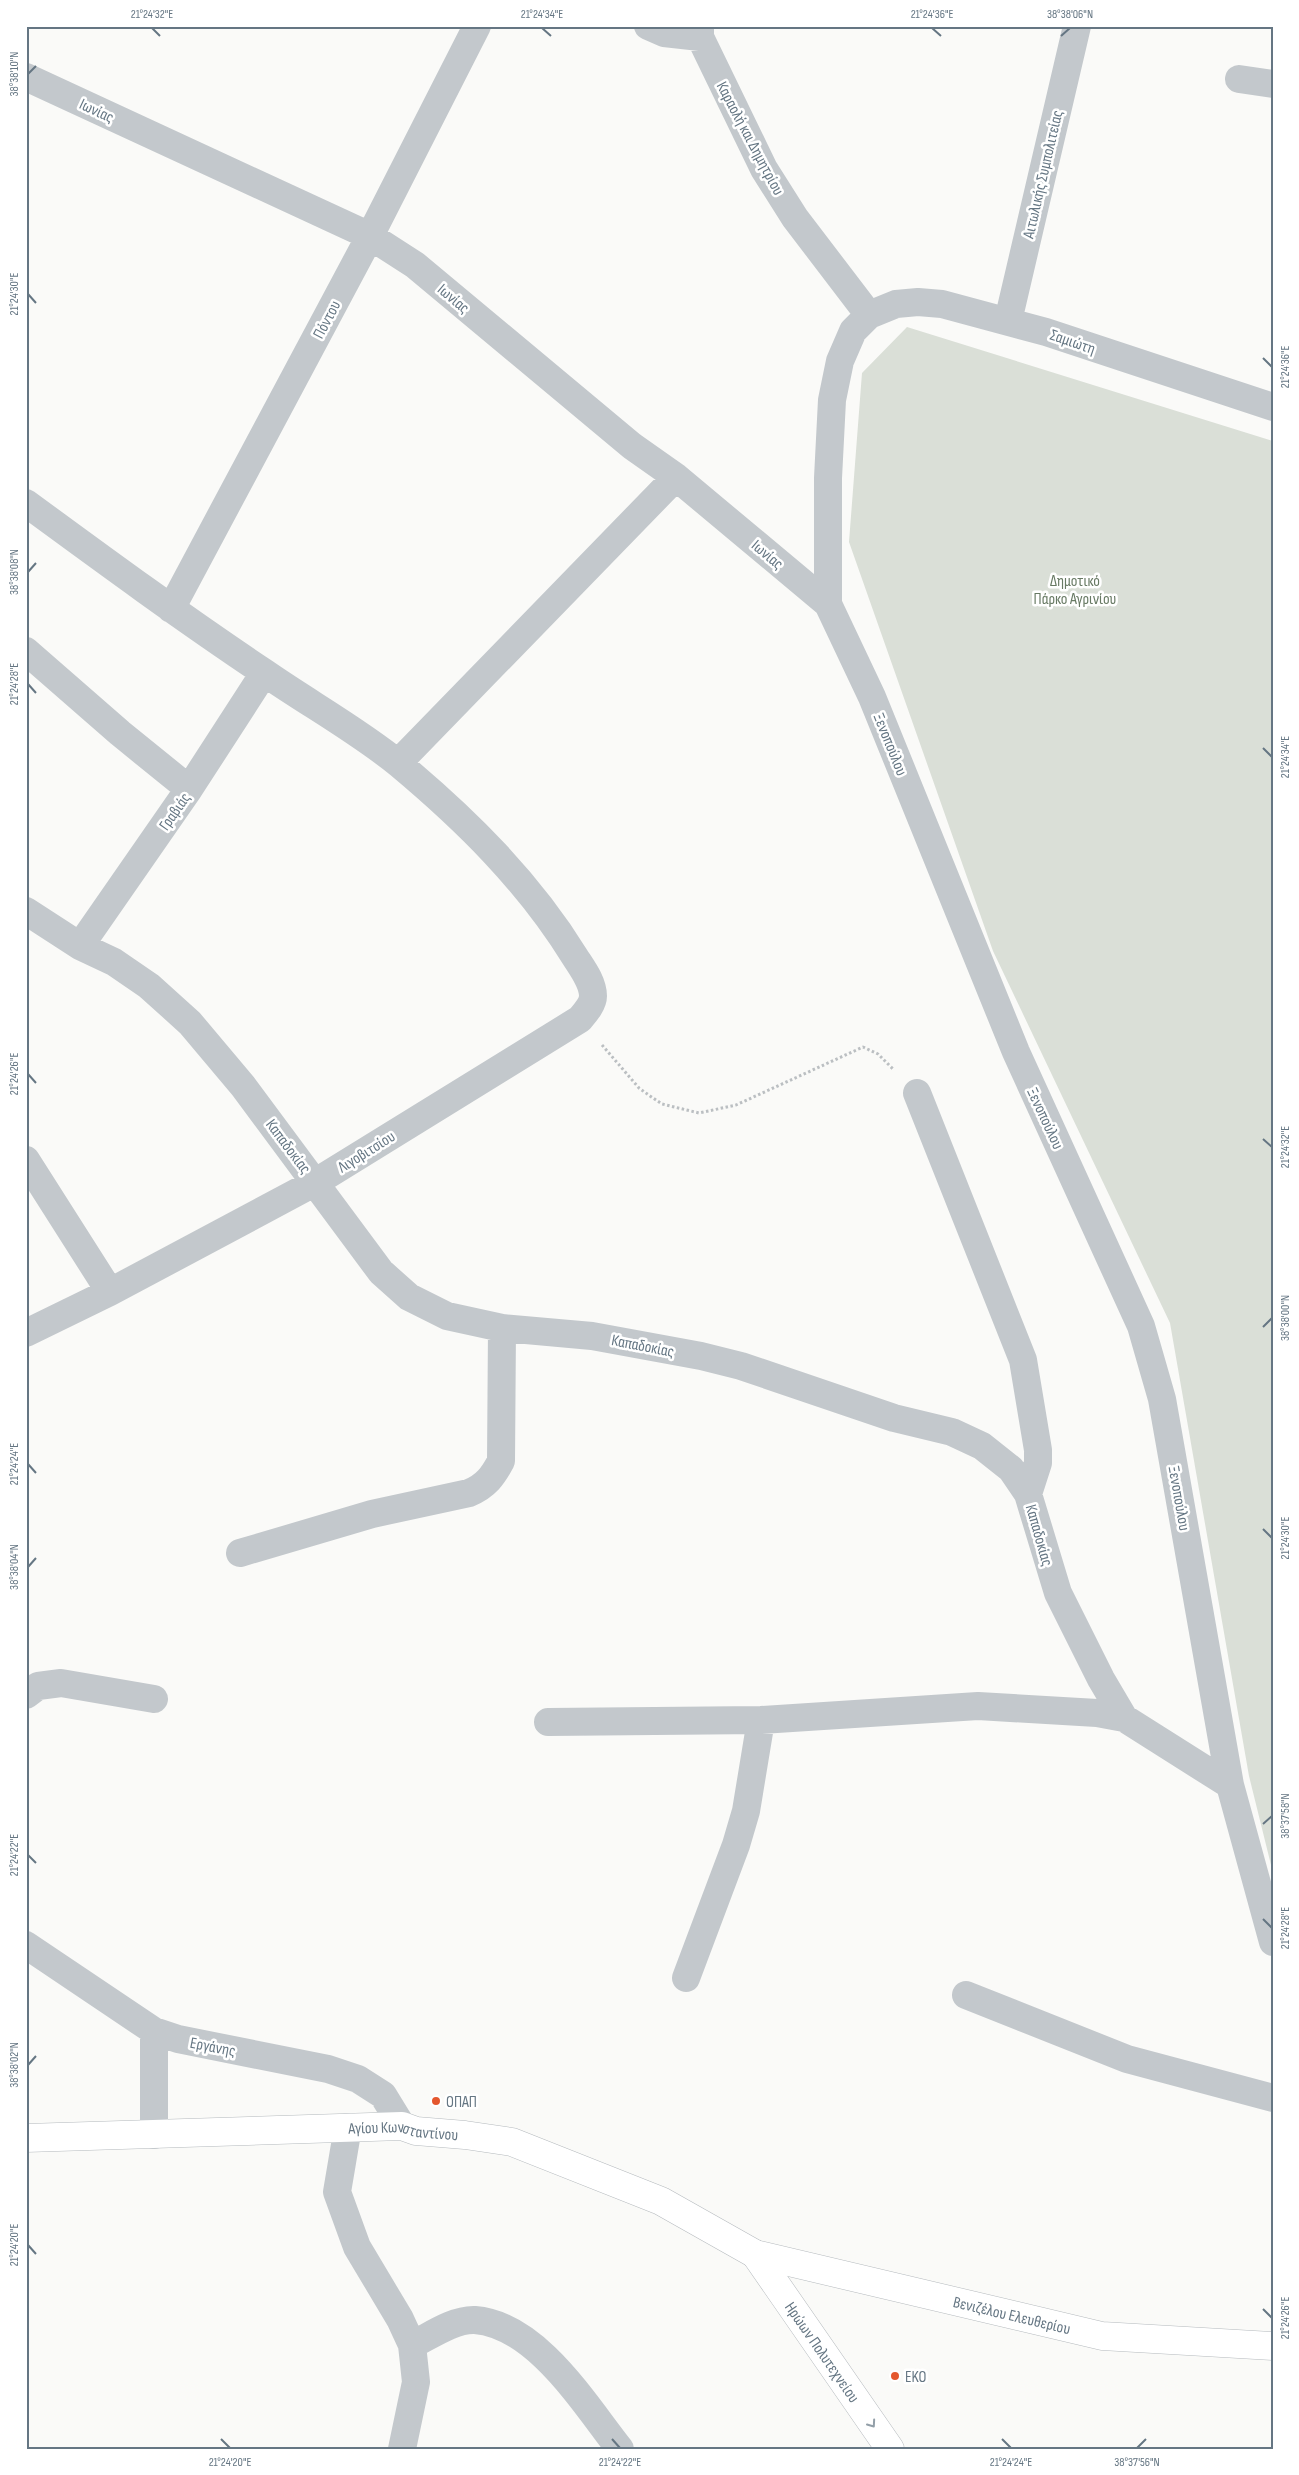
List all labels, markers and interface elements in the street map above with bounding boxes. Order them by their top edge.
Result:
text: 21°24'32"E [131,7,173,22]
text: 21°24'34"E [521,7,563,22]
text: 21°24'36"E [911,7,953,22]
text: 38°38'06"N [1047,7,1093,22]
text: 38°38'10"N [7,52,22,96]
street label: Καραολή και Δημητρίου [712,79,788,199]
street label: Ιωνίας [76,95,117,128]
street label: Αιτωλικής Συμπολιτείας [1019,108,1067,241]
text: 21°24'30"E [7,273,22,315]
street label: Ιωνίας [433,280,473,318]
street label: Πόντου [309,297,345,342]
street label: Σαμιώτη [1047,326,1098,359]
text: 21°24'36"E [1278,346,1293,388]
street label: Ιωνίας [747,536,787,574]
text: 38°38'08"N [7,549,22,595]
park label: Δημοτικό Πάρκο Αγρινίου [1034,572,1116,609]
text: 21°24'28"E [7,663,22,705]
street label: Ξενοπούλου [869,711,911,779]
text: 21°24'34"E [1278,736,1293,778]
street label: Γραβιάς [156,789,195,834]
text: 21°24'26"E [7,1053,22,1095]
street label: Ξενοπούλου [1022,1085,1067,1152]
street label: Καπαδοκίας [261,1116,314,1178]
text: 21°24'32"E [1278,1126,1293,1168]
street label: Λιγοβιτσίου [334,1127,399,1178]
text: 38°38'00"N [1278,1295,1293,1341]
street label: Καπαδοκίας [610,1331,676,1362]
text: 21°24'24"E [7,1443,22,1485]
street label: Ξενοπούλου [1163,1464,1194,1532]
street label: Καπαδοκίας [1021,1502,1056,1568]
text: 21°24'30"E [1278,1517,1293,1559]
text: 38°38'04"N [7,1544,22,1590]
text: 38°37'58"N [1278,1793,1293,1839]
text: 21°24'22"E [7,1834,22,1876]
text: 21°24'28"E [1278,1907,1293,1949]
street label: Εργάνης [188,2034,237,2061]
text: 38°38'02"N [7,2042,22,2088]
place label: ΟΠΑΠ [446,2093,477,2112]
marker: ΟΠΑΠ [430,2095,442,2107]
street label: Αγίου Κωνσταντίνου [347,2118,459,2145]
text: 21°24'20"E [7,2224,22,2266]
street label: Βενιζέλου Ελευθερίου [951,2293,1072,2339]
text: 21°24'26"E [1278,2297,1293,2339]
street label: Ηρώων Πολυτεχνείου [780,2299,863,2407]
place label: EKO [905,2368,927,2387]
marker: EKO [889,2370,901,2382]
one-way arrow [866,2418,876,2427]
text: 21°24'20"E [209,2455,251,2470]
text: 21°24'22"E [599,2455,641,2470]
text: 21°24'24"E [990,2455,1032,2470]
text: 38°37'56"N [1114,2455,1160,2470]

